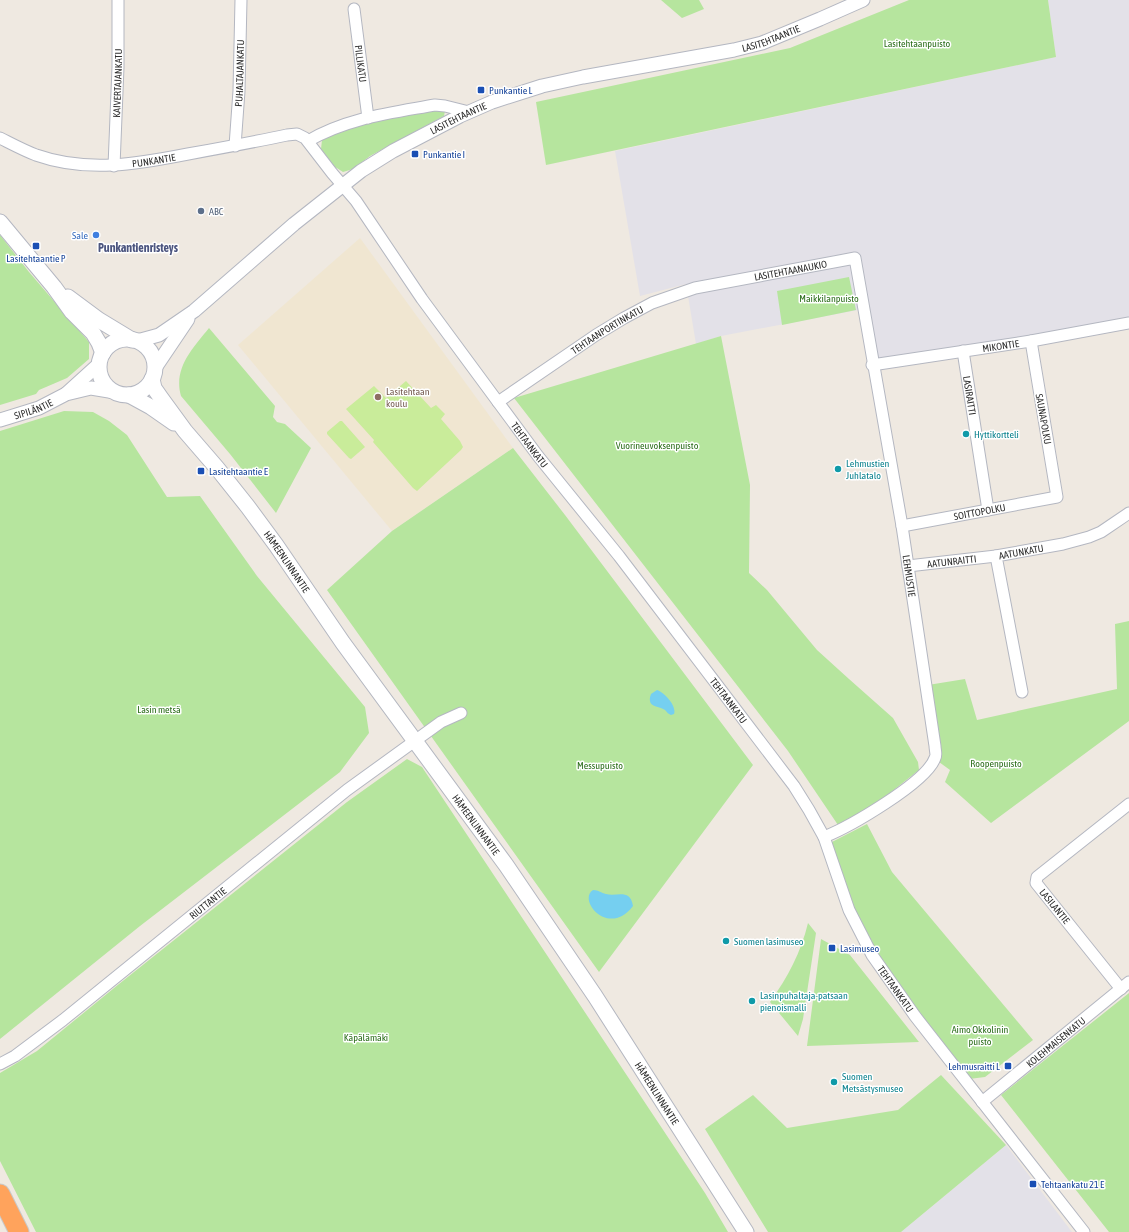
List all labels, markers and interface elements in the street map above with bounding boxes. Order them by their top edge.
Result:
street label: LASITEHTAANTIE [741,23,802,54]
park label: Lasitehtaanpuisto [884,38,951,49]
street label: PUHALTAJANKATU [233,39,246,107]
street label: PILLIKATU [353,44,368,83]
street label: KAIVERTAJANKATU [111,48,124,118]
marker: Punkantie L [476,85,486,95]
place label: Punkantie L [489,85,533,96]
street label: LASITEHTAANTIE [428,100,489,137]
marker: Punkantie I [410,149,420,159]
place label: Punkantie I [423,149,465,160]
street label: PUNKANTIE [132,151,177,169]
marker: ABC [196,206,206,216]
place label: ABC [209,206,224,217]
place label: Sale [72,230,88,241]
marker: Sale [91,230,101,240]
marker: Lasitehtaantie P [31,241,41,251]
district label: Punkantienristeys [98,241,179,255]
place label: Lasitehtaantie P [6,253,66,264]
street label: LASITEHTAANAUKIO [753,258,828,283]
park label: Maikkilanpuisto [799,293,859,304]
street label: TEHTAANPORTINKATU [569,304,645,356]
street label: MIKONTIE [982,338,1020,354]
street label: LASIRAITTI [961,375,978,416]
place label: Lasitehtaan koulu [386,386,430,409]
marker: Lasitehtaan koulu [373,392,383,402]
street label: SAUNAPOLKU [1034,393,1053,445]
street label: SIPILÄNTIE [13,397,55,421]
street label: TEHTAANKATU [509,420,550,470]
marker: Hyttikortteli [961,429,971,439]
place label: Hyttikortteli [974,429,1019,440]
park label: Vuorineuvoksenpuisto [616,440,699,451]
place label: Lehmustien Juhlatalo [846,458,890,481]
marker: Lehmustien Juhlatalo [833,464,843,474]
marker: Lasitehtaantie E [196,466,206,476]
place label: Lasitehtaantie E [209,466,269,477]
street label: SOITTOPOLKU [953,502,1007,522]
street label: HÄMEENLINNANTIE [262,529,312,595]
street label: AATUNKATU [998,543,1045,561]
street label: AATUNRAITTI [927,553,977,570]
street label: LEHMUSTIE [900,554,918,598]
street label: TEHTAANKATU [708,676,749,725]
park label: Lasin metsä [137,704,181,715]
park label: Roopenpuisto [970,758,1022,769]
park label: Messupuisto [577,760,623,771]
street label: HÄMEENLINNANTIE [450,792,502,858]
street label: RIUTTANTIE [187,885,229,921]
street label: LASILANTIE [1037,887,1072,926]
marker: Suomen lasimuseo [721,936,731,946]
place label: Suomen lasimuseo [734,936,804,947]
marker: Lasimuseo [827,943,837,953]
place label: Lasimuseo [840,943,879,954]
street label: TEHTAANKATU [875,964,916,1014]
place label: Lasinpuhaltaja-patsaan pienoismalli [760,990,848,1013]
marker: Lasinpuhaltaja-patsaan pienoismalli [747,996,757,1006]
street label: KOLEHMAISENKATU [1024,1015,1088,1070]
park label: Aimo Okkolinin puisto [952,1024,1008,1047]
park label: Käpälämäki [344,1032,388,1043]
street label: HÄMEENLINNANTIE [633,1060,681,1127]
place label: Lehmusraitti L [948,1061,1000,1072]
marker: Lehmusraitti L [1003,1061,1013,1071]
place label: Suomen Metsästysmuseo [842,1071,903,1094]
marker: Suomen Metsästysmuseo [829,1077,839,1087]
marker: Tehtaankatu 21 E [1028,1179,1038,1189]
place label: Tehtaankatu 21 E [1041,1179,1105,1190]

